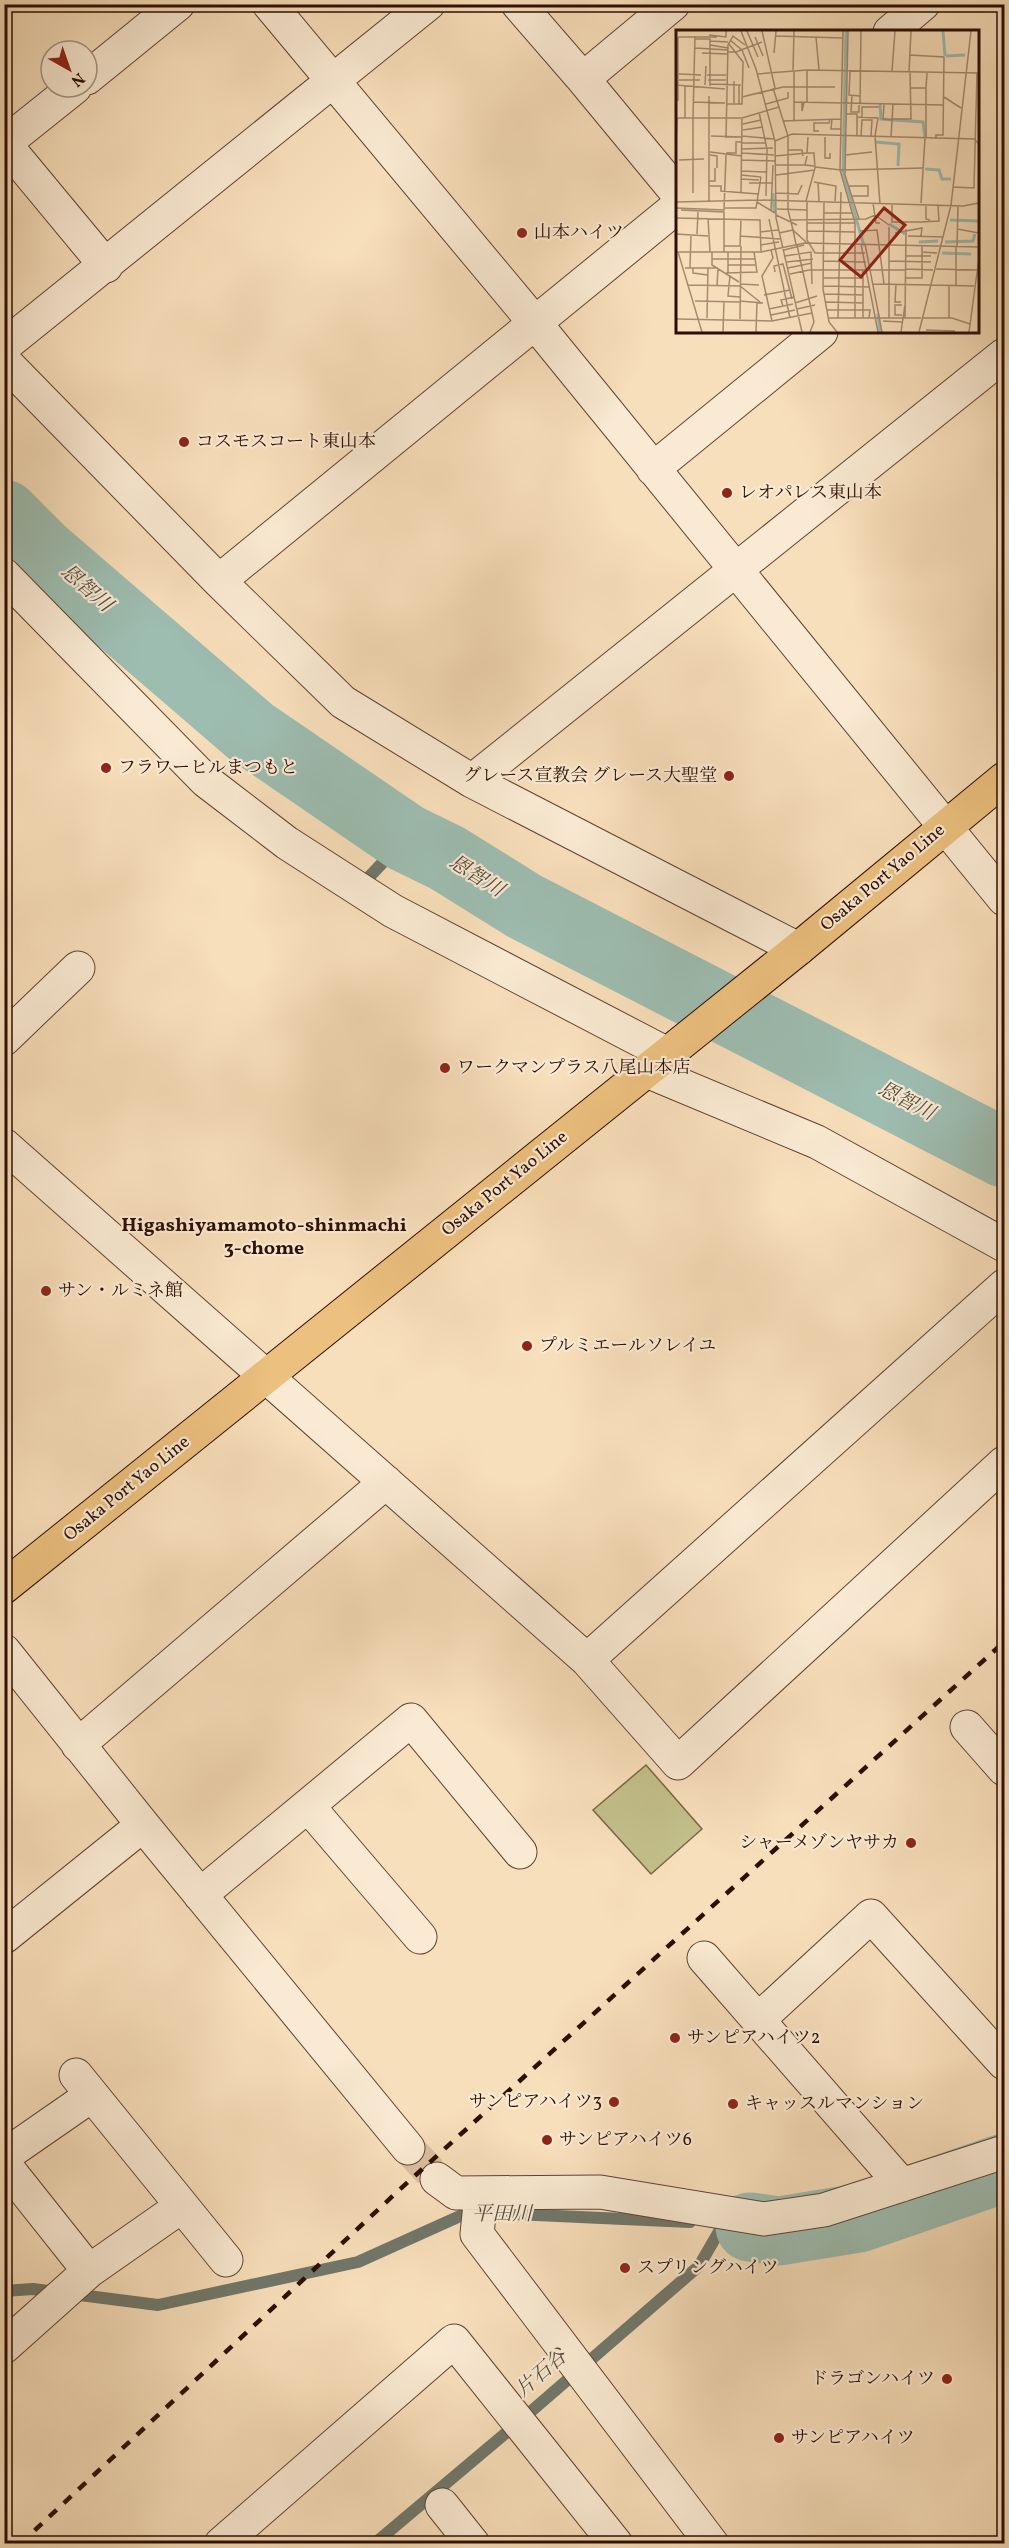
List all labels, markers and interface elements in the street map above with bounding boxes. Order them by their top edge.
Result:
inset map [676,30,979,333]
north arrow [39,39,99,99]
text: N [66,67,89,91]
place label: 山本ハイツ [534,221,624,246]
marker: 山本ハイツ [515,226,529,240]
place label: コスモスコート東山本 [196,430,376,455]
marker: コスモスコート東山本 [177,435,191,449]
place label: レオパレス東山本 [739,481,882,506]
marker: レオパレス東山本 [720,486,734,500]
water label: 恩智川 [54,559,119,621]
place label: フラワーヒルまつもと [118,756,298,781]
marker: フラワーヒルまつもと [99,761,113,775]
place label: グレース宣教会 グレース大聖堂 [463,764,717,789]
marker: グレース宣教会 グレース大聖堂 [722,769,736,783]
street label: Osaka Port Yao Line [815,818,951,938]
water label: 恩智川 [443,849,511,906]
place label: ワークマンプラス八尾山本店 [457,1056,690,1081]
marker: ワークマンプラス八尾山本店 [438,1061,452,1075]
water label: 恩智川 [873,1076,941,1129]
street label: Osaka Port Yao Line [437,1125,573,1243]
district label: Higashiyamamoto-shinmachi 3-chome [121,1212,407,1263]
place label: サン・ルミネ館 [58,1279,183,1304]
marker: サン・ルミネ館 [39,1284,53,1298]
place label: プルミエールソレイユ [539,1334,716,1359]
marker: プルミエールソレイユ [520,1339,534,1353]
street label: Osaka Port Yao Line [59,1430,195,1548]
place label: シャーメゾンヤサカ [739,1831,899,1856]
marker: シャーメゾンヤサカ [904,1836,918,1850]
place label: サンピアハイツ2 [687,2026,820,2051]
marker: サンピアハイツ2 [668,2031,682,2045]
place label: サンピアハイツ3 [469,2090,602,2115]
place label: キャッスルマンション [745,2092,924,2117]
marker: サンピアハイツ3 [607,2095,621,2109]
marker: キャッスルマンション [726,2097,740,2111]
place label: サンピアハイツ6 [559,2128,692,2153]
marker: サンピアハイツ6 [540,2133,554,2147]
water label: 平田川 [472,2201,534,2229]
place label: スプリングハイツ [637,2256,779,2281]
marker: スプリングハイツ [618,2261,632,2275]
water label: 片石谷 [510,2343,575,2404]
place label: ドラゴンハイツ [810,2367,935,2392]
marker: ドラゴンハイツ [940,2372,954,2386]
place label: サンピアハイツ [791,2426,915,2451]
marker: サンピアハイツ [772,2431,786,2445]

